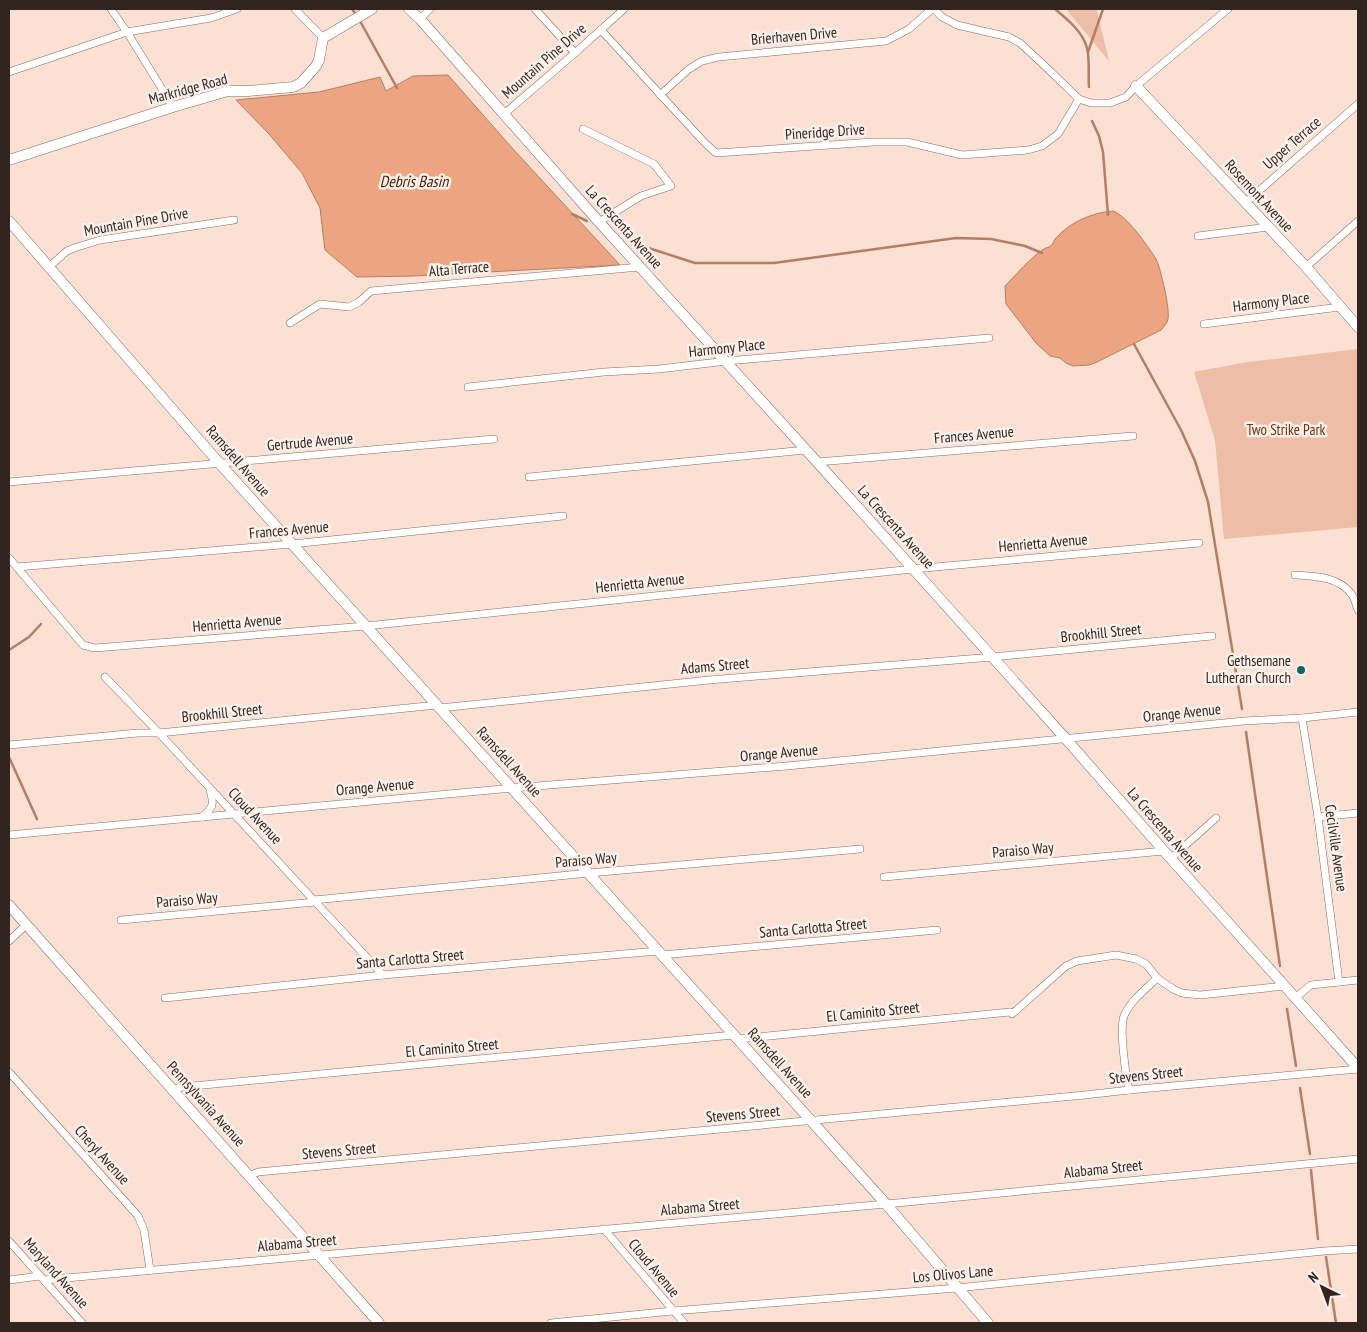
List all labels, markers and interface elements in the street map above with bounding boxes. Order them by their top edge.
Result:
street label: Mountain Pine Drive [498,19,590,102]
street label: Brierhaven Drive [750,22,838,49]
street label: Markridge Road [146,69,229,108]
street label: Upper Terrace [1259,112,1325,173]
street label: Pineridge Drive [785,119,865,144]
street label: Rosemont Avenue [1221,156,1298,236]
water label: Debris Basin [380,171,449,191]
street label: La Crescenta Avenue [582,181,667,272]
street label: Mountain Pine Drive [82,203,190,240]
street label: Alta Terrace [428,256,490,281]
street label: Harmony Place [1232,287,1310,316]
street label: Harmony Place [688,334,766,361]
park label: Two Strike Park [1247,420,1326,439]
street label: Ramsdell Avenue [202,421,275,500]
street label: Frances Avenue [933,422,1015,447]
street label: Gertrude Avenue [266,428,354,455]
street label: La Crescenta Avenue [854,481,939,572]
street label: Frances Avenue [248,517,330,542]
street label: Henrietta Avenue [998,529,1088,556]
street label: Henrietta Avenue [595,568,685,597]
street label: Henrietta Avenue [192,609,282,636]
street label: Brookhill Street [1060,619,1142,646]
place label: Gethsemane Lutheran Church [1206,651,1291,687]
street label: Adams Street [680,653,750,678]
marker: Gethsemane Lutheran Church [1295,664,1307,676]
street label: Brookhill Street [181,699,263,726]
street label: Orange Avenue [1142,699,1222,726]
street label: Ramsdell Avenue [473,722,546,801]
street label: Orange Avenue [739,740,819,765]
street label: Orange Avenue [335,774,415,799]
street label: Cloud Avenue [224,783,286,848]
street label: La Crescenta Avenue [1123,783,1207,876]
street label: Cecilville Avenue [1321,803,1352,893]
street label: Paraiso Way [992,837,1055,862]
street label: Paraiso Way [555,847,618,872]
street label: Paraiso Way [156,887,219,912]
street label: Santa Carlotta Street [759,913,867,942]
street label: Santa Carlotta Street [356,944,464,973]
street label: El Caminito Street [826,997,920,1026]
street label: Ramsdell Avenue [744,1023,817,1102]
street label: El Caminito Street [405,1034,499,1061]
street label: Pennsylvania Avenue [163,1057,250,1150]
street label: Stevens Street [1108,1061,1184,1088]
street label: Stevens Street [705,1101,781,1126]
street label: Cheryl Avenue [71,1121,134,1188]
street label: Stevens Street [301,1138,377,1163]
street label: Alabama Street [1063,1155,1143,1182]
street label: Alabama Street [660,1194,740,1219]
street label: Alabama Street [257,1230,337,1255]
street label: Maryland Avenue [20,1233,93,1312]
street label: Cloud Avenue [624,1235,684,1301]
street label: Los Olivos Lane [912,1261,994,1286]
north arrow [1297,1262,1347,1312]
text: N [1304,1268,1322,1287]

